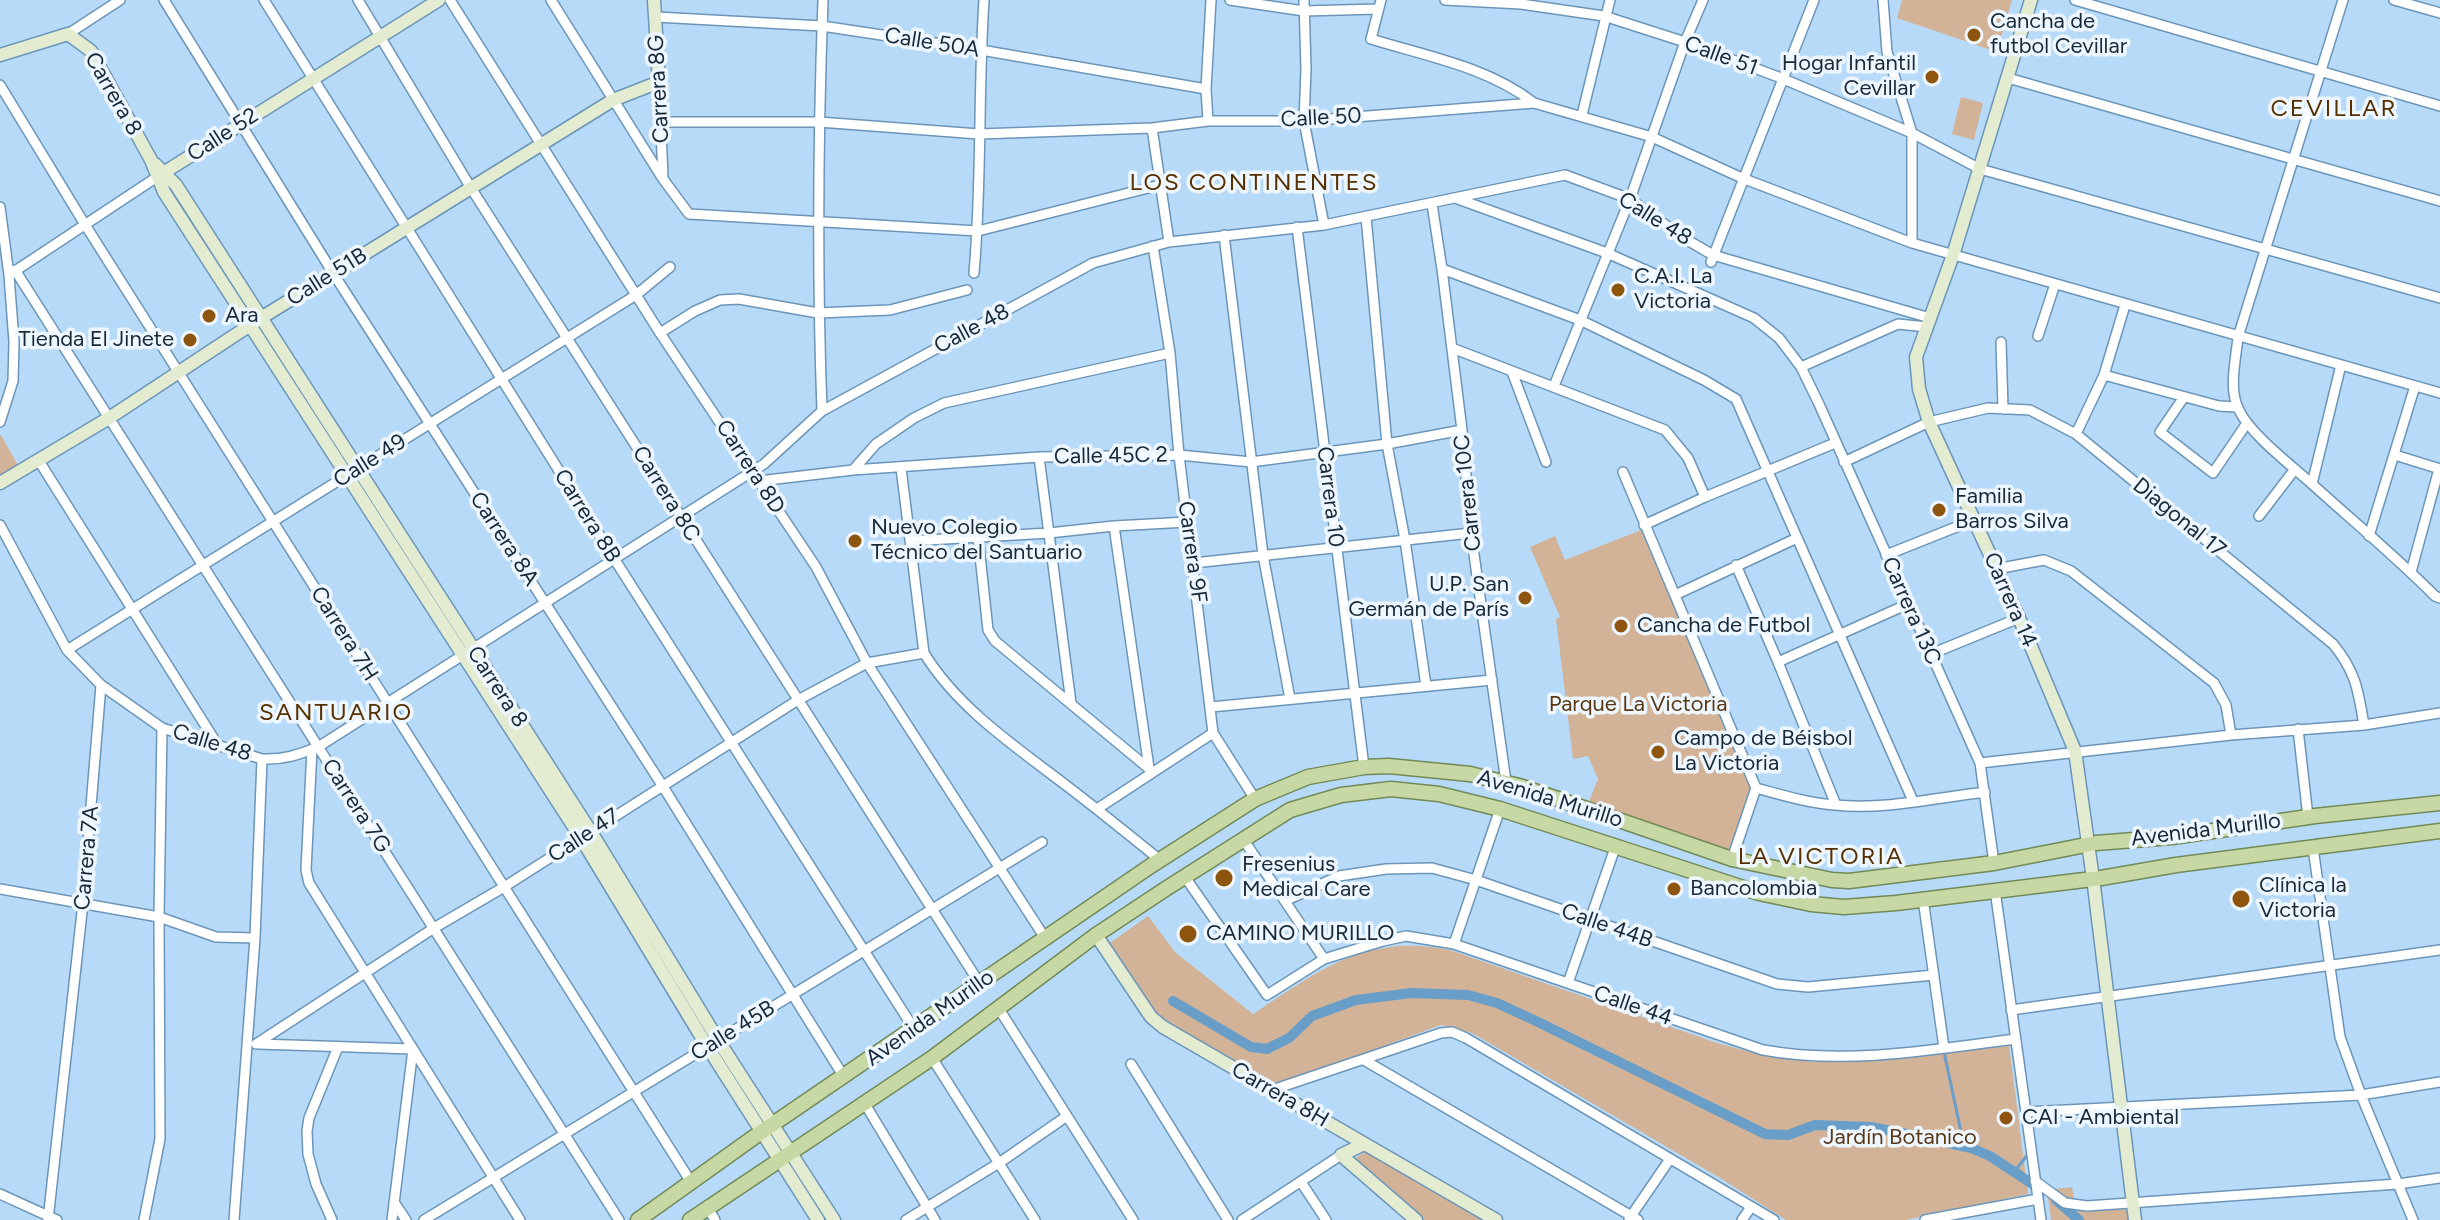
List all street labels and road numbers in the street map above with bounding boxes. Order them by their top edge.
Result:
street label: Calle 50A [883,22,981,64]
street label: Calle 51 [1681,31,1761,81]
street label: Carrera 8G [643,34,675,144]
street label: Carrera 8 [79,48,147,140]
street label: Calle 52 [183,102,263,168]
street label: Calle 50 [1280,103,1362,133]
street label: Calle 48 [1613,186,1697,252]
street label: Calle 51B [282,242,372,312]
street label: Calle 48 [930,298,1014,360]
street label: Carrera 8D [710,415,790,519]
street label: Calle 49 [329,429,411,493]
street label: Carrera 10C [1449,433,1487,553]
street label: Carrera 8C [626,441,706,547]
street label: Calle 45C 2 [1054,442,1168,470]
street label: Carrera 10 [1311,445,1349,549]
street label: Carrera 8B [548,464,626,568]
street label: Diagonal 17 [2127,473,2231,563]
street label: Carrera 8A [464,487,544,591]
street label: Carrera 9F [1172,499,1212,605]
street label: Carrera 14 [1977,549,2043,651]
street label: Carrera 13C [1876,553,1946,669]
street label: Carrera 7H [305,582,383,686]
street label: Carrera 8 [461,641,533,733]
street label: Calle 48 [169,718,255,768]
street label: Carrera 7G [316,754,396,858]
street label: Avenida Murillo [1474,764,1626,834]
street label: Calle 47 [543,803,625,869]
street label: Carrera 7A [69,805,105,911]
street label: Avenida Murillo [2130,808,2282,852]
street label: Calle 44B [1558,898,1656,954]
street label: Avenida Murillo [861,964,999,1072]
street label: Calle 44 [1590,980,1676,1032]
street label: Calle 45B [686,995,780,1067]
street label: Carrera 8H [1227,1057,1333,1133]

